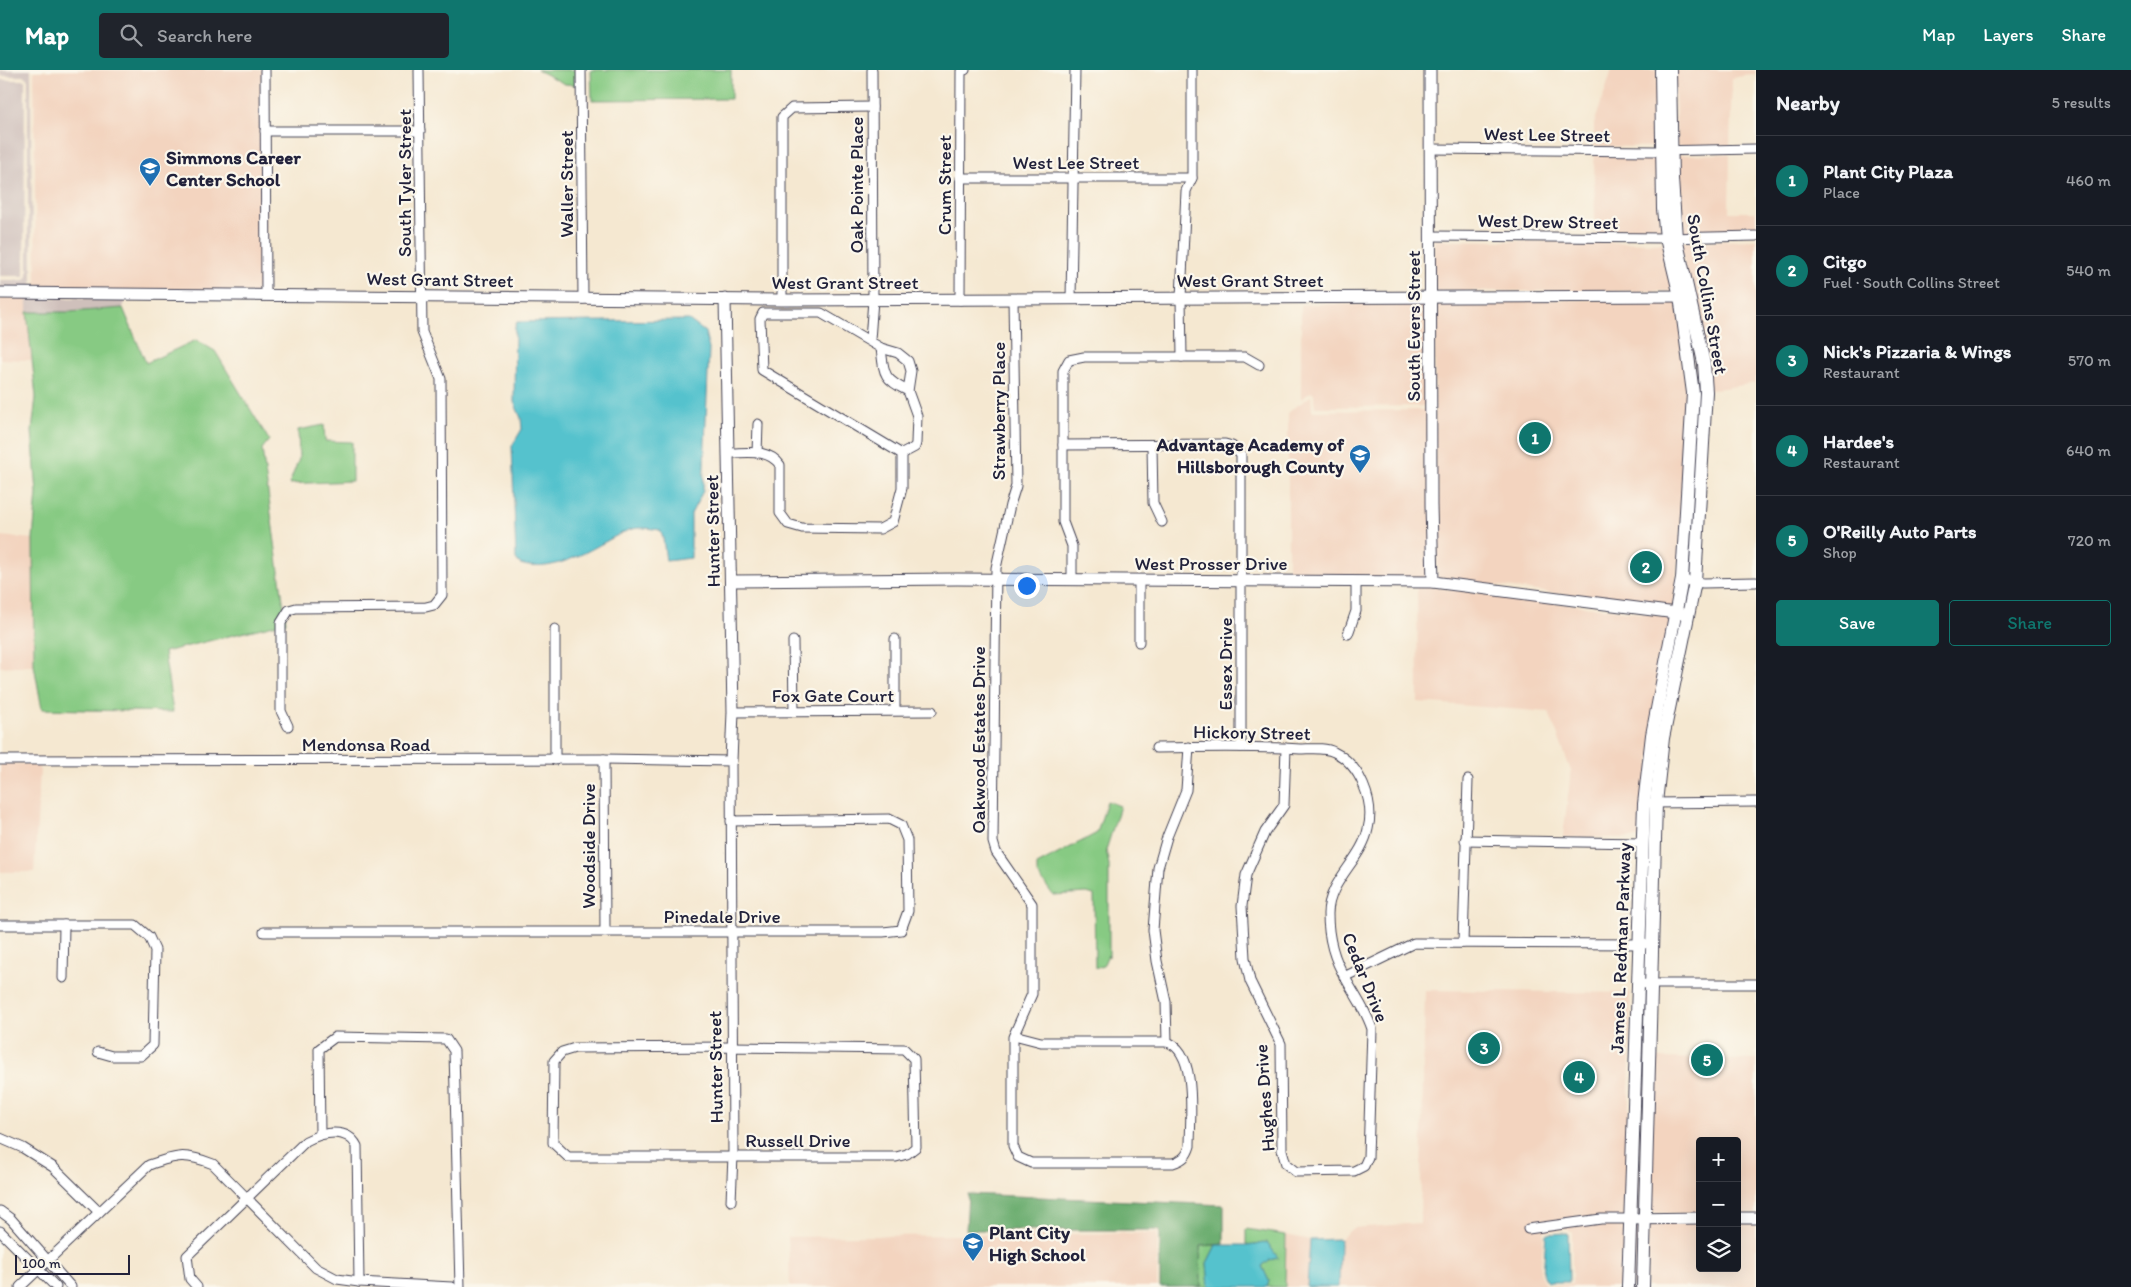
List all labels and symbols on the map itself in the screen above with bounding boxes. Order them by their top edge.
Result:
street label: South Tyler Street [393,109,416,257]
street label: Oak Pointe Place [845,117,868,253]
street label: West Lee Street [1483,122,1611,147]
street label: Waller Street [555,130,578,238]
street label: Crum Street [933,135,956,235]
place label: Simmons Career Center School [166,146,301,191]
street label: West Lee Street [1013,151,1139,174]
school or university icon: Simmons Career Center School [138,156,162,187]
street label: West Drew Street [1477,209,1619,234]
street label: South Collins Street [1682,212,1733,376]
street label: South Evers Street [1402,250,1425,402]
street label: West Grant Street [366,267,514,292]
street label: West Grant Street [1176,269,1324,292]
street label: West Grant Street [771,271,919,294]
street label: Strawberry Place [987,342,1010,480]
pin: 1 [1519,419,1551,457]
place label: Advantage Academy of Hillsborough County [1155,433,1345,478]
school or university icon: Advantage Academy of Hillsborough County [1348,443,1372,474]
street label: Hunter Street [700,474,725,588]
pin: 2 [1630,548,1662,586]
street label: West Prosser Drive [1134,552,1288,575]
your location [1014,573,1040,599]
street label: Essex Drive [1214,617,1237,711]
street label: Oakwood Estates Drive [967,646,990,834]
street label: Fox Gate Court [772,684,894,707]
street label: Hickory Street [1193,720,1311,745]
street label: Mendonsa Road [302,733,430,756]
street label: Woodside Drive [577,783,600,909]
street label: James L Redman Parkway [1605,842,1636,1054]
street label: Pinedale Drive [663,905,781,928]
street label: Cedar Drive [1337,929,1394,1025]
street label: Hunter Street [703,1010,728,1124]
pin: 3 [1468,1029,1500,1067]
pin: 5 [1691,1041,1723,1079]
street label: Hughes Drive [1249,1043,1280,1153]
pin: 4 [1563,1058,1595,1096]
street label: Russell Drive [745,1129,851,1152]
place label: Plant City High School [989,1221,1086,1266]
school or university icon: Plant City High School [961,1231,985,1262]
scale bar [15,1252,130,1275]

